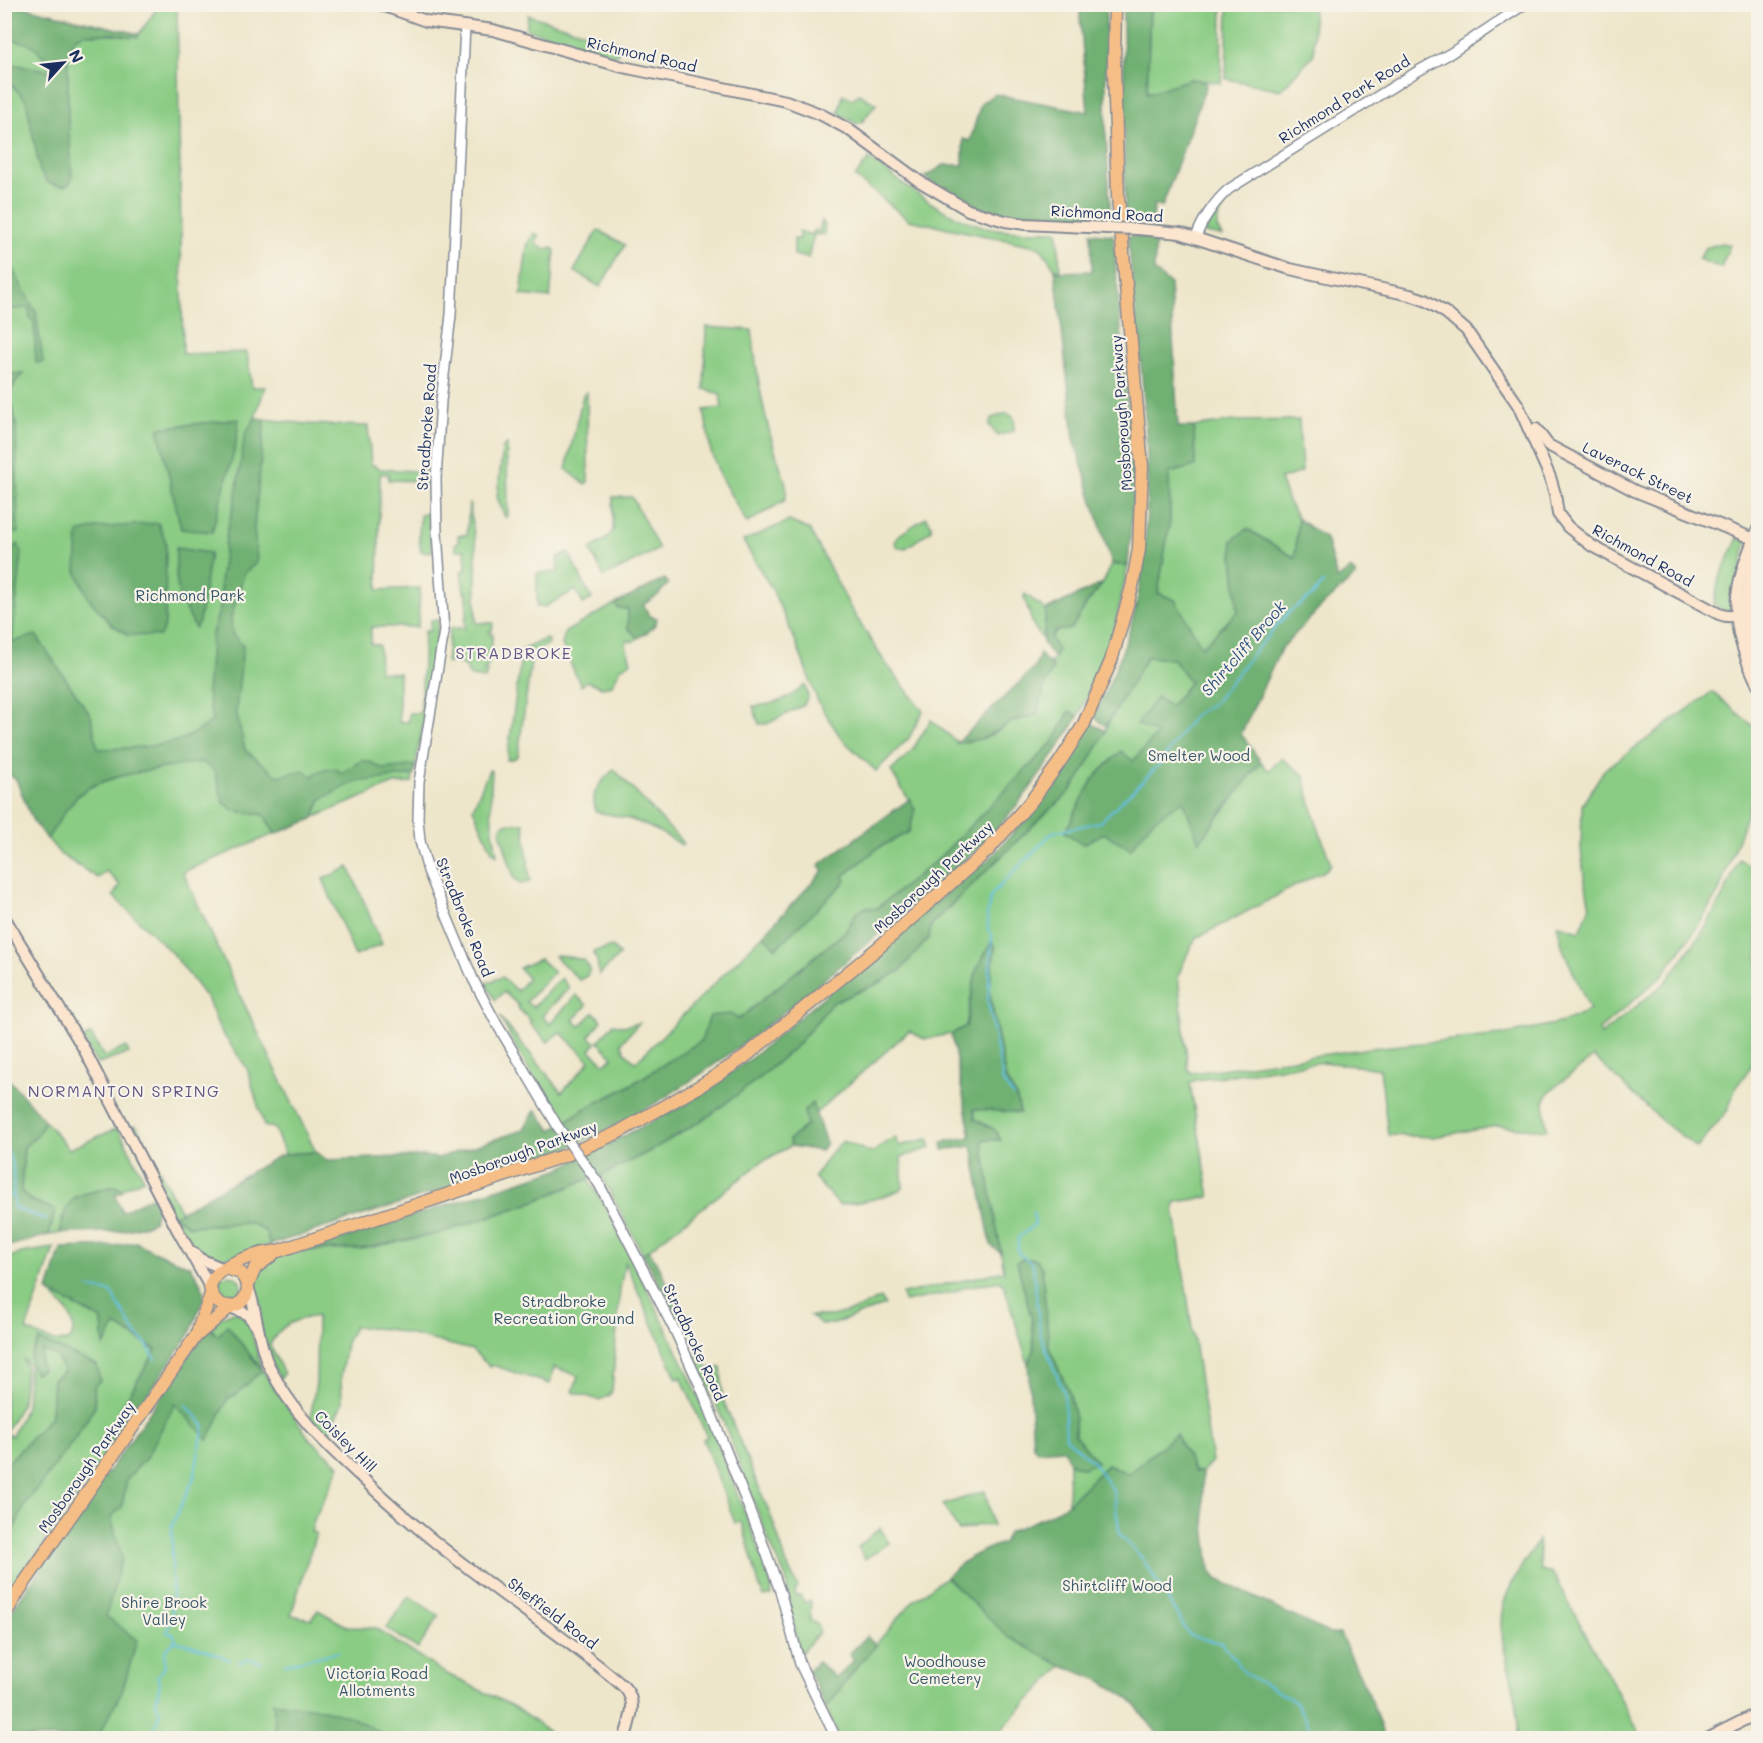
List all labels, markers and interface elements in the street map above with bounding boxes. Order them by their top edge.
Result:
street label: Richmond Road [585,32,699,76]
north arrow [33,33,93,93]
text: N [65,46,89,66]
street label: Richmond Park Road [1275,50,1413,148]
street label: Richmond Road [1050,200,1164,226]
street label: Mosborough Parkway [1106,334,1136,492]
street label: Stradbroke Road [412,363,440,491]
street label: Laverack Street [1579,437,1697,507]
street label: Richmond Road [1589,519,1697,591]
park label: Richmond Park [136,585,245,605]
water label: Shirtcliff Brook [1196,596,1290,700]
district label: STRADBROKE [456,642,572,663]
park label: Smelter Wood [1148,745,1250,765]
street label: Mosborough Parkway [869,816,997,938]
street label: Stradbroke Road [432,854,498,980]
district label: NORMANTON SPRING [28,1080,220,1101]
street label: Mosborough Parkway [446,1116,600,1188]
street label: Stradbroke Road [659,1280,731,1404]
park label: Stradbroke Recreation Ground [494,1291,634,1328]
street label: Mosborough Parkway [33,1397,139,1537]
street label: Coisley Hill [311,1406,381,1476]
street label: Sheffield Road [504,1573,602,1653]
park label: Shirtcliff Wood [1062,1575,1172,1595]
park label: Shire Brook Valley [121,1592,207,1629]
park label: Woodhouse Cemetery [904,1651,986,1688]
park label: Victoria Road Allotments [326,1663,428,1700]

